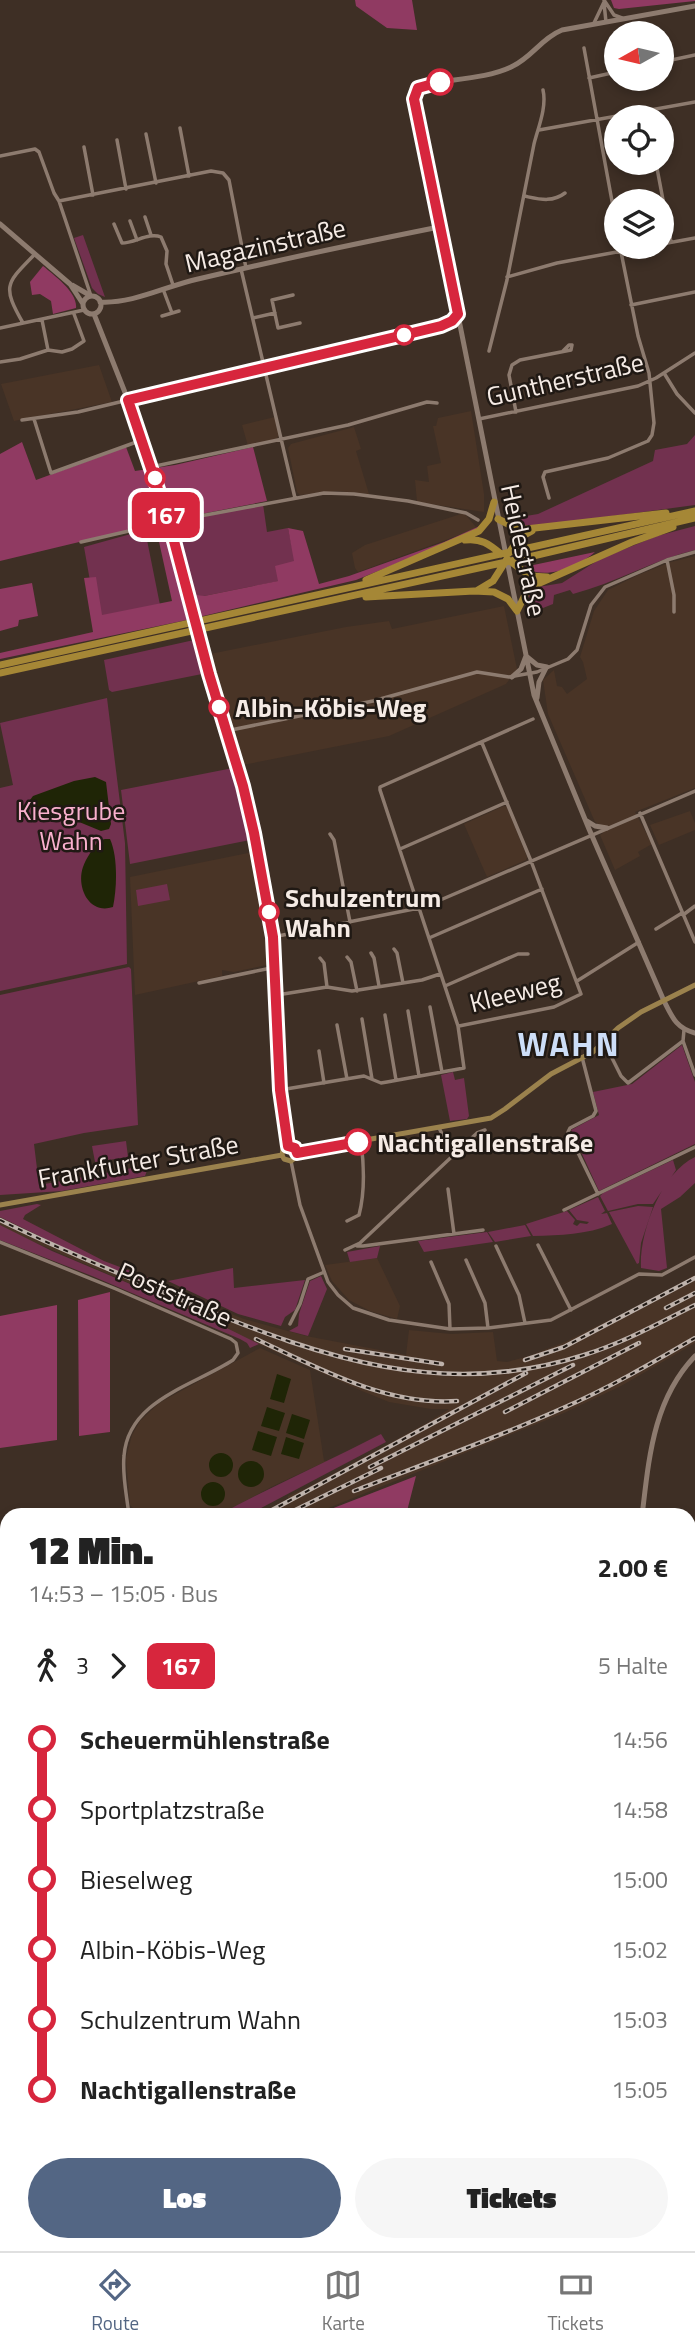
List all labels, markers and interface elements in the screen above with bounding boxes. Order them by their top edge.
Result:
north arrow [604,21,674,91]
map controls [604,21,674,259]
unlabelled marker [427,69,453,95]
button: locate [604,105,674,175]
button: layers [604,189,674,259]
street label: Magazinstraße [181,208,349,282]
unlabelled marker [394,325,414,345]
street label: Guntherstraße [483,342,647,416]
unlabelled marker [145,468,165,488]
street label: Heidestraße [491,480,557,620]
line badge: 167 [126,492,206,538]
text: 167 [146,497,186,533]
place label: Albin-Köbis-Weg [235,688,427,727]
marker: Albin-Köbis-Weg [209,697,229,717]
park label: Kiesgrube Wahn [17,791,125,860]
place label: Schulzentrum Wahn [285,878,441,947]
marker: Schulzentrum Wahn [259,902,279,922]
street label: Kleeweg [465,962,565,1022]
district label: WAHN [517,1019,621,1069]
place label: Nachtigallenstraße [377,1123,593,1162]
street label: Frankfurter Straße [35,1124,241,1198]
marker: Nachtigallenstraße [345,1129,371,1155]
street label: Poststraße [112,1251,238,1337]
text: 12 Min. [28,1521,154,1579]
text: 2.00 € [597,1548,668,1587]
text: 14:53 – 15:05 · Bus [28,1576,218,1611]
icon: walk [28,1647,66,1685]
icon: forward [99,1647,137,1685]
text: 3 [76,1648,89,1683]
text: 167 [161,1648,201,1684]
text: 5 Halte [598,1648,668,1683]
text: Scheuermühlenstraße [80,1720,330,1759]
text: 14:56 [611,1722,668,1757]
text: Sportplatzstraße [80,1790,265,1829]
text: 14:58 [611,1792,668,1827]
text: Bieselweg [80,1860,192,1899]
text: 15:00 [611,1862,668,1897]
text: Albin-Köbis-Weg [80,1930,265,1969]
text: 15:02 [611,1932,668,1967]
text: Schulzentrum Wahn [80,2000,301,2039]
text: 15:03 [611,2002,668,2037]
text: Nachtigallenstraße [80,2070,296,2109]
text: 15:05 [611,2072,668,2107]
button: Los [28,2158,341,2238]
button: Tickets [355,2158,668,2238]
tab: Route [91,2266,139,2337]
tab: Karte [322,2266,365,2337]
tab: Tickets [547,2266,604,2337]

